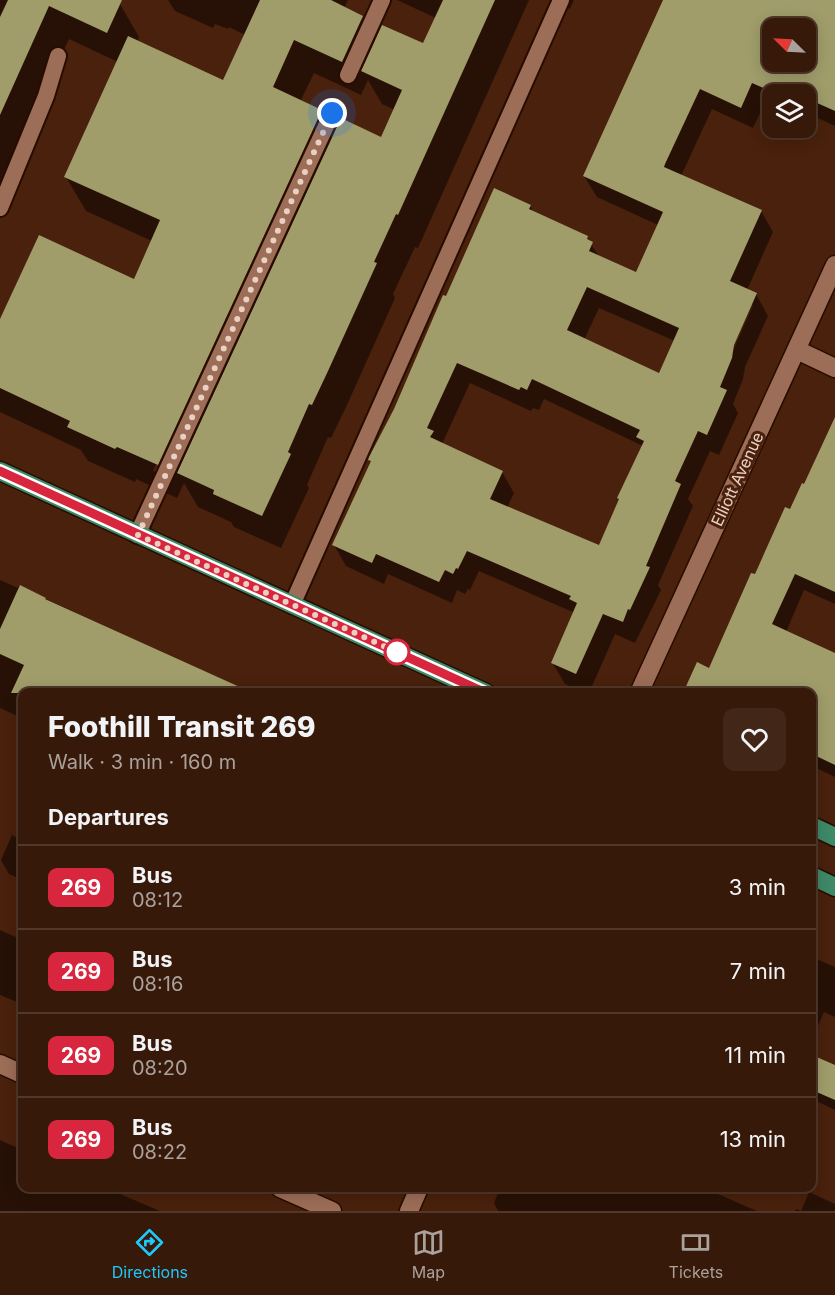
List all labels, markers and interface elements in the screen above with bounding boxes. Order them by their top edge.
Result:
north arrow [762,18,816,72]
map controls [762,18,816,138]
button: layers [762,84,816,138]
your location [317,98,347,128]
street label: Elliott Avenue [706,429,768,529]
unlabelled marker [384,639,410,665]
button: heart [723,708,786,771]
text: Foothill Transit 269 [48,710,315,744]
text: Walk · 3 min · 160 m [48,750,236,774]
text: Departures [48,804,169,830]
text: Bus [132,862,173,888]
text: 3 min [729,874,786,900]
text: 269 [61,875,101,900]
text: 08:12 [132,888,183,912]
text: Bus [132,946,173,972]
text: 7 min [730,958,786,984]
text: 269 [61,959,101,984]
text: 08:16 [132,972,183,996]
text: Bus [132,1030,173,1056]
text: 11 min [724,1042,786,1068]
text: 269 [61,1043,101,1068]
text: 08:20 [132,1056,188,1080]
text: Bus [132,1114,173,1140]
text: 13 min [720,1126,786,1152]
text: 269 [61,1127,101,1152]
text: 08:22 [132,1140,187,1164]
tab: Directions [112,1226,188,1282]
tab: Map [412,1226,445,1282]
tab: Tickets [669,1226,723,1282]

